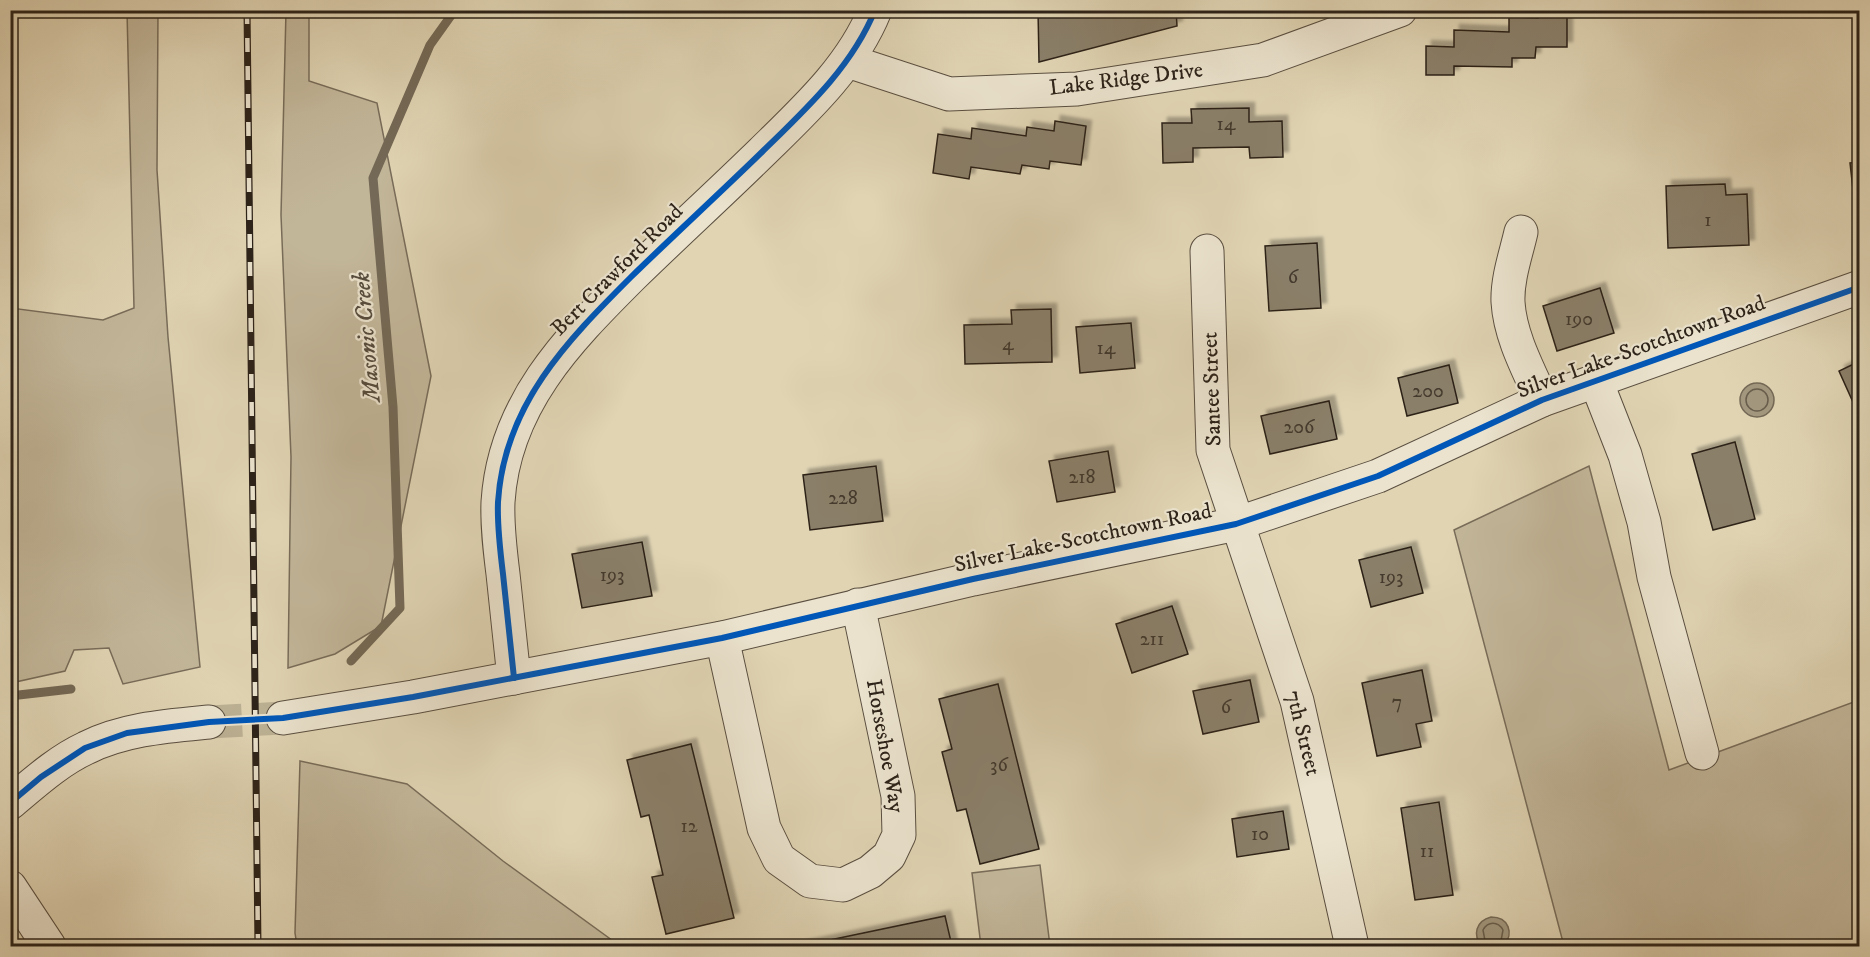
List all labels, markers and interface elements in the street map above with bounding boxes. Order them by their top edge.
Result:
street label: Lake Ridge Drive [1048,56,1204,102]
house number: 14 [1217,112,1236,137]
street label: Bert Crawford Road [545,198,689,342]
house number: 1 [1704,208,1712,233]
house number: 6 [1288,265,1299,290]
water label: Masonic Creek [346,271,388,405]
street label: Silver Lake-Scotchtown Road [1513,289,1769,405]
house number: 190 [1565,307,1593,332]
street label: Santee Street [1197,331,1227,447]
house number: 4 [1002,332,1014,357]
house number: 14 [1097,336,1116,361]
house number: 200 [1412,379,1444,404]
house number: 206 [1284,415,1315,440]
house number: 218 [1068,465,1096,490]
house number: 228 [828,486,858,511]
street label: Silver Lake-Scotchtown Road [952,498,1214,578]
house number: 193 [600,563,624,588]
house number: 193 [1379,565,1403,590]
house number: 211 [1140,627,1164,652]
street label: Horseshoe Way [860,677,910,815]
street label: 7th Street [1279,688,1327,778]
house number: 7 [1392,690,1402,715]
house number: 6 [1221,695,1232,720]
house number: 36 [990,753,1009,778]
house number: 12 [680,814,698,839]
house number: 10 [1251,822,1269,847]
house number: 11 [1420,839,1434,864]

